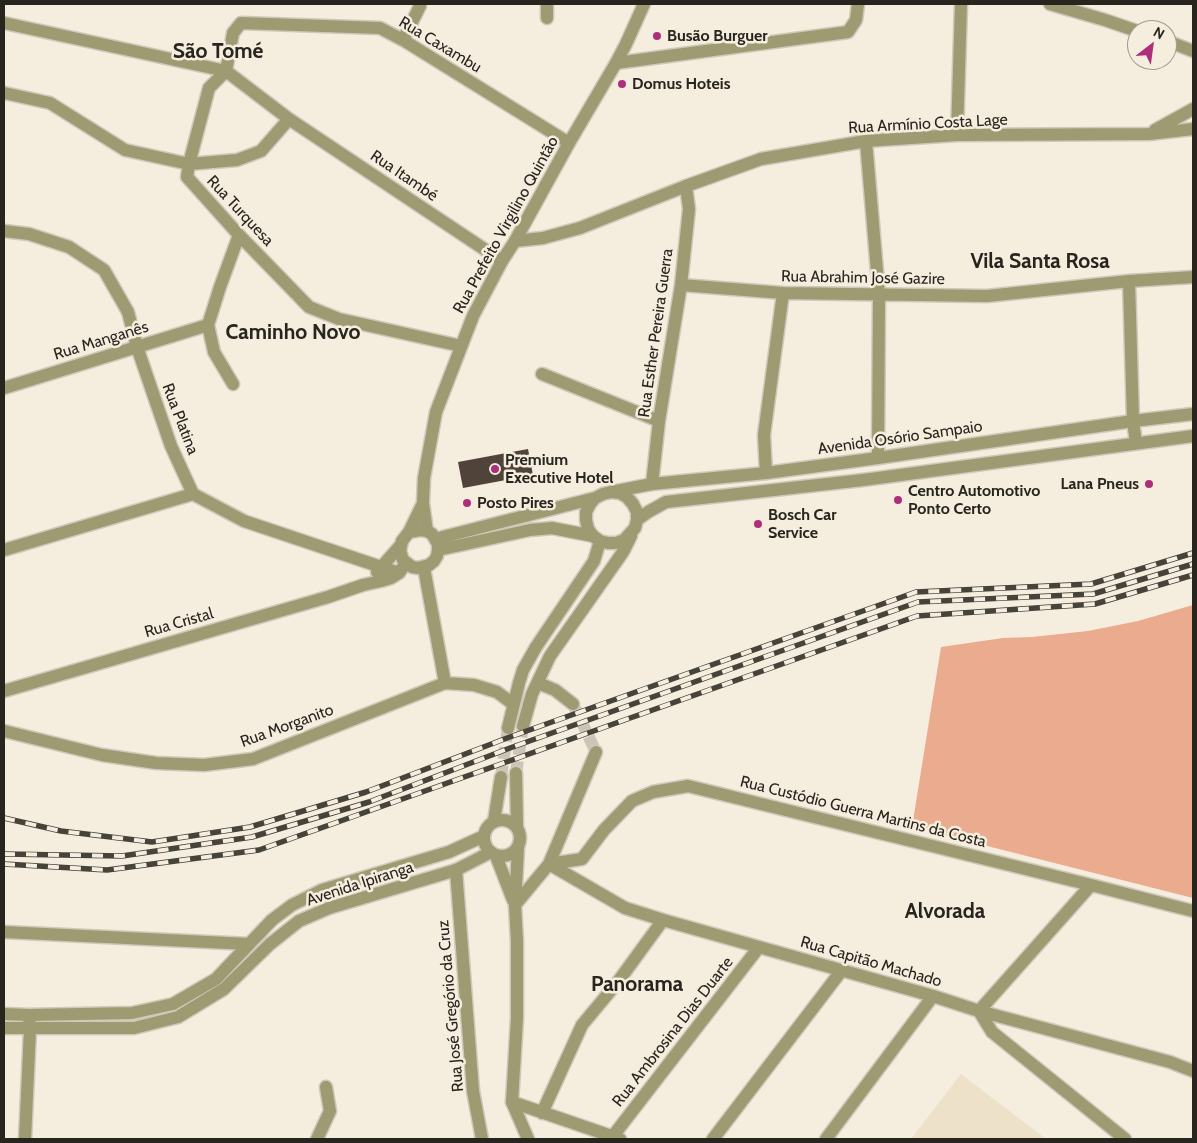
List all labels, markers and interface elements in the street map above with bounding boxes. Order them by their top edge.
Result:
street label: Rua Caxambu [395,13,485,77]
north arrow [1127,20,1177,70]
text: N [1150,23,1168,43]
place label: Busão Burguer [667,26,768,46]
marker: Busão Burguer [651,30,663,42]
district label: São Tomé [173,39,263,65]
place label: Domus Hoteis [632,74,730,94]
marker: Domus Hoteis [616,78,628,90]
street label: Rua Armínio Costa Lage [848,110,1008,138]
street label: Rua Prefeito Virgilino Quintão [449,133,563,317]
street label: Rua Itambé [367,146,441,206]
street label: Rua Turquesa [203,172,277,250]
street label: Rua Esther Pereira Guerra [635,247,677,419]
district label: Vila Santa Rosa [970,249,1110,275]
street label: Rua Abrahim José Gazire [781,267,945,289]
street label: Rua Manganês [51,317,151,365]
district label: Caminho Novo [226,320,360,346]
street label: Rua Platina [158,381,202,457]
street label: Avenida Osório Sampaio [816,417,984,459]
place label: Premium Executive Hotel [505,450,613,488]
marker: Premium Executive Hotel [489,463,501,475]
place label: Lana Pneus [1061,474,1139,494]
marker: Lana Pneus [1143,478,1155,490]
place label: Centro Automotivo Ponto Certo [908,481,1040,519]
place label: Posto Pires [477,493,554,513]
marker: Centro Automotivo Ponto Certo [892,494,904,506]
marker: Posto Pires [461,497,473,509]
place label: Bosch Car Service [768,505,837,543]
marker: Bosch Car Service [752,518,764,530]
street label: Rua Cristal [142,604,216,642]
street label: Rua Morganito [238,700,336,752]
street label: Rua Custódio Guerra Martins da Costa [738,772,988,852]
street label: Avenida Ipiranga [304,858,416,910]
district label: Alvorada [905,899,985,925]
street label: Rua José Gregório da Cruz [434,919,468,1093]
street label: Rua Capitão Machado [798,933,944,991]
street label: Rua Ambrosina Dias Duarte [609,953,737,1111]
district label: Panorama [591,972,683,998]

